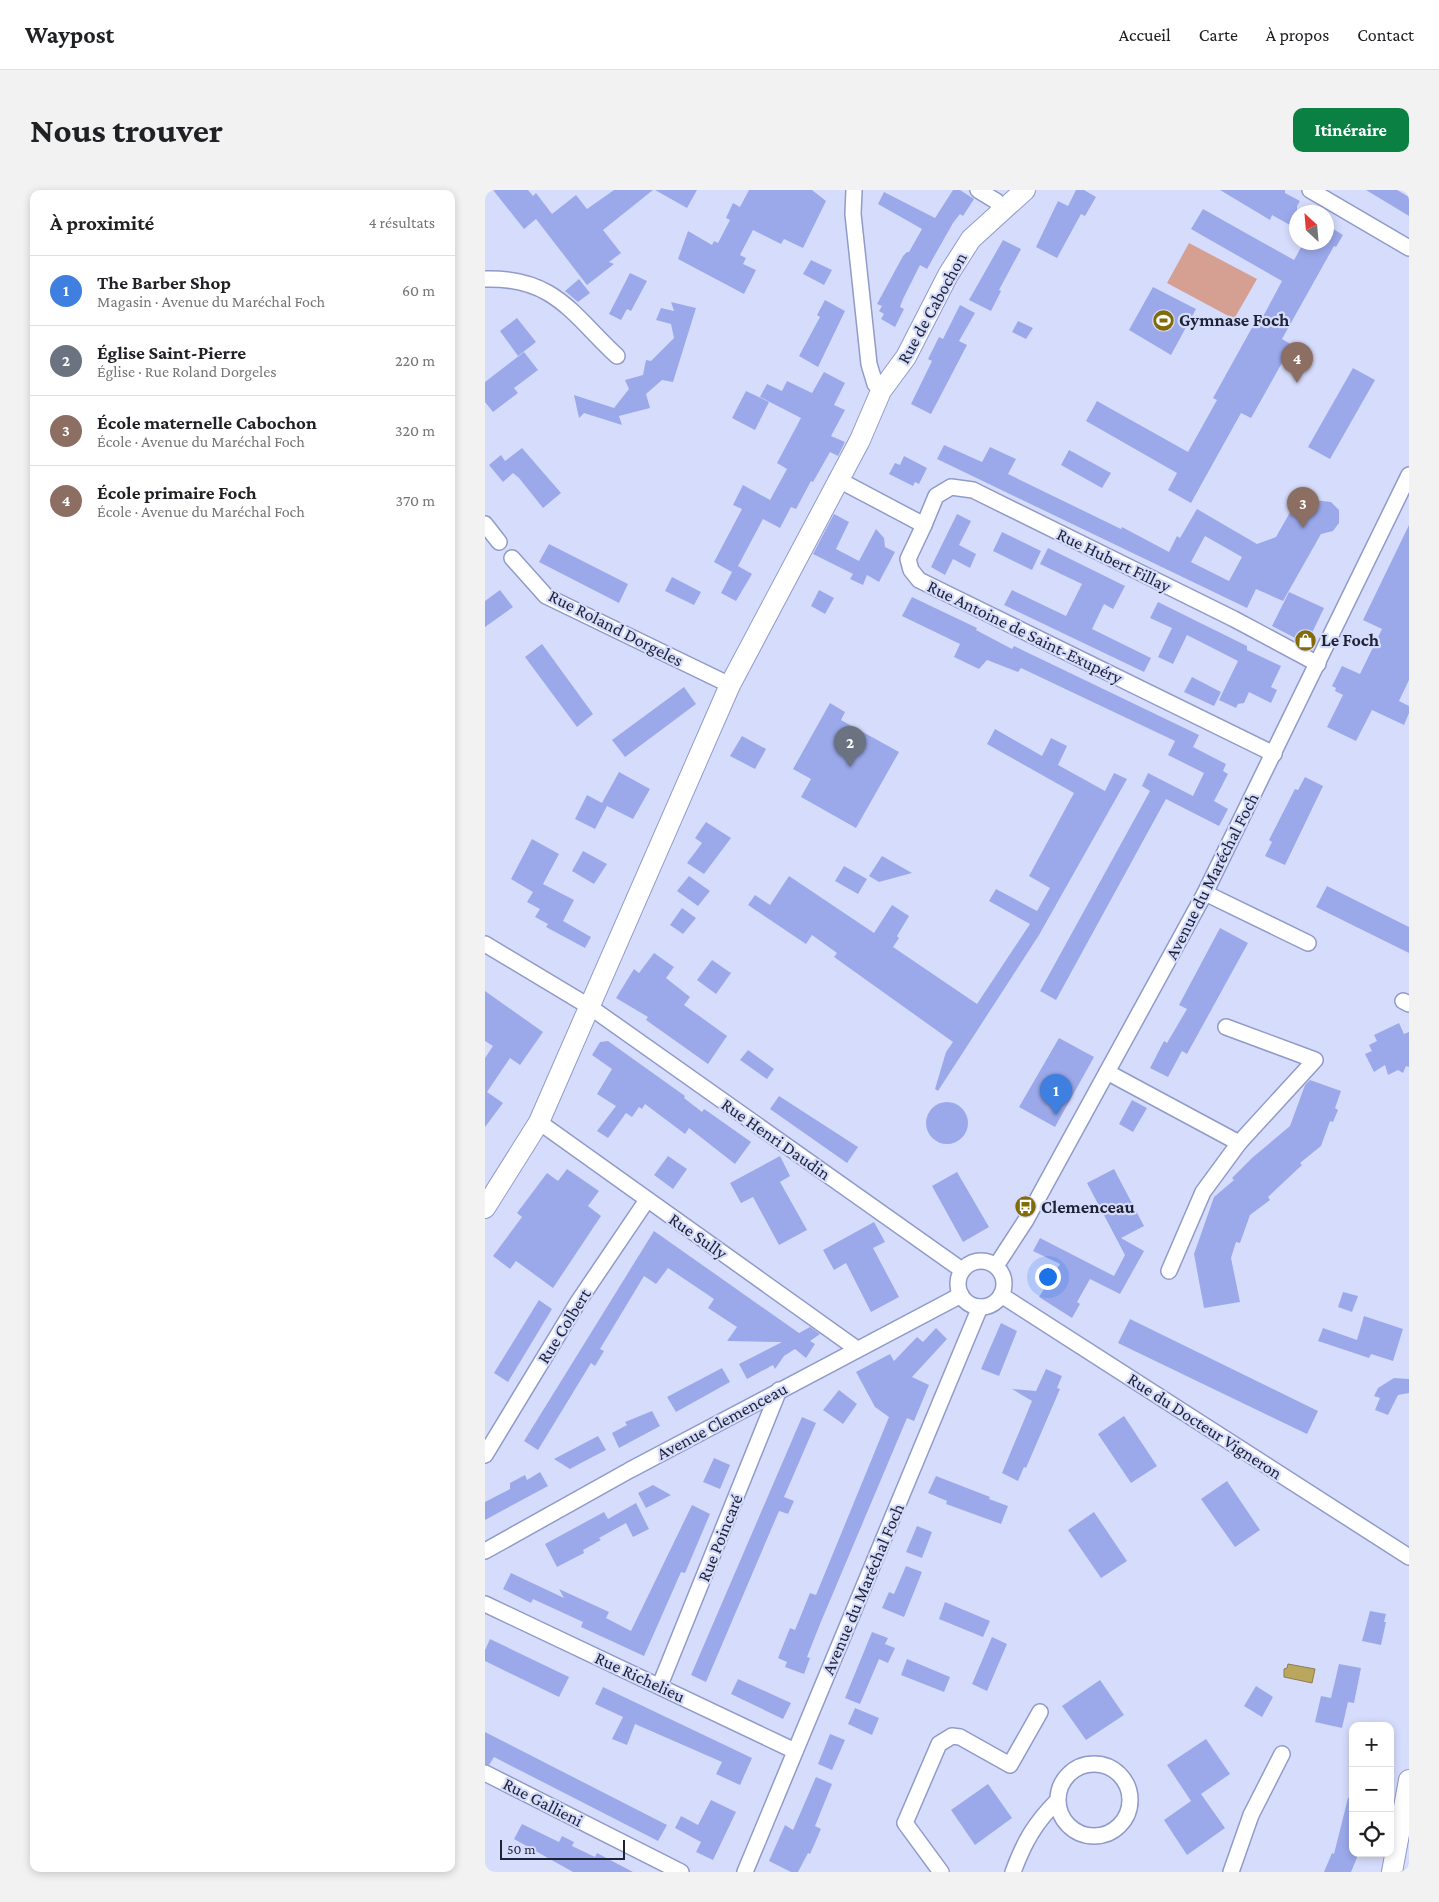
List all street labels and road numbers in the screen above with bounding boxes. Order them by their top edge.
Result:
street label: Rue de Cabochon [893,249,971,367]
street label: Rue Hubert Fillay [1054,524,1175,597]
street label: Rue Antoine de Saint-Exupéry [924,576,1126,688]
street label: Rue Roland Dorgeles [545,585,687,671]
street label: Avenue du Maréchal Foch [1161,789,1263,962]
street label: Rue Henri Daudin [718,1094,835,1184]
street label: Rue Sully [665,1209,731,1264]
street label: Rue Colbert [533,1284,595,1367]
street label: Rue du Docteur Vigneron [1124,1369,1286,1484]
street label: Avenue Clemenceau [653,1378,791,1464]
street label: Rue Poincaré [693,1491,747,1585]
street label: Avenue du Maréchal Foch [818,1500,908,1678]
street label: Rue Richelieu [592,1647,689,1707]
street label: Rue Gallieni [500,1773,586,1831]

